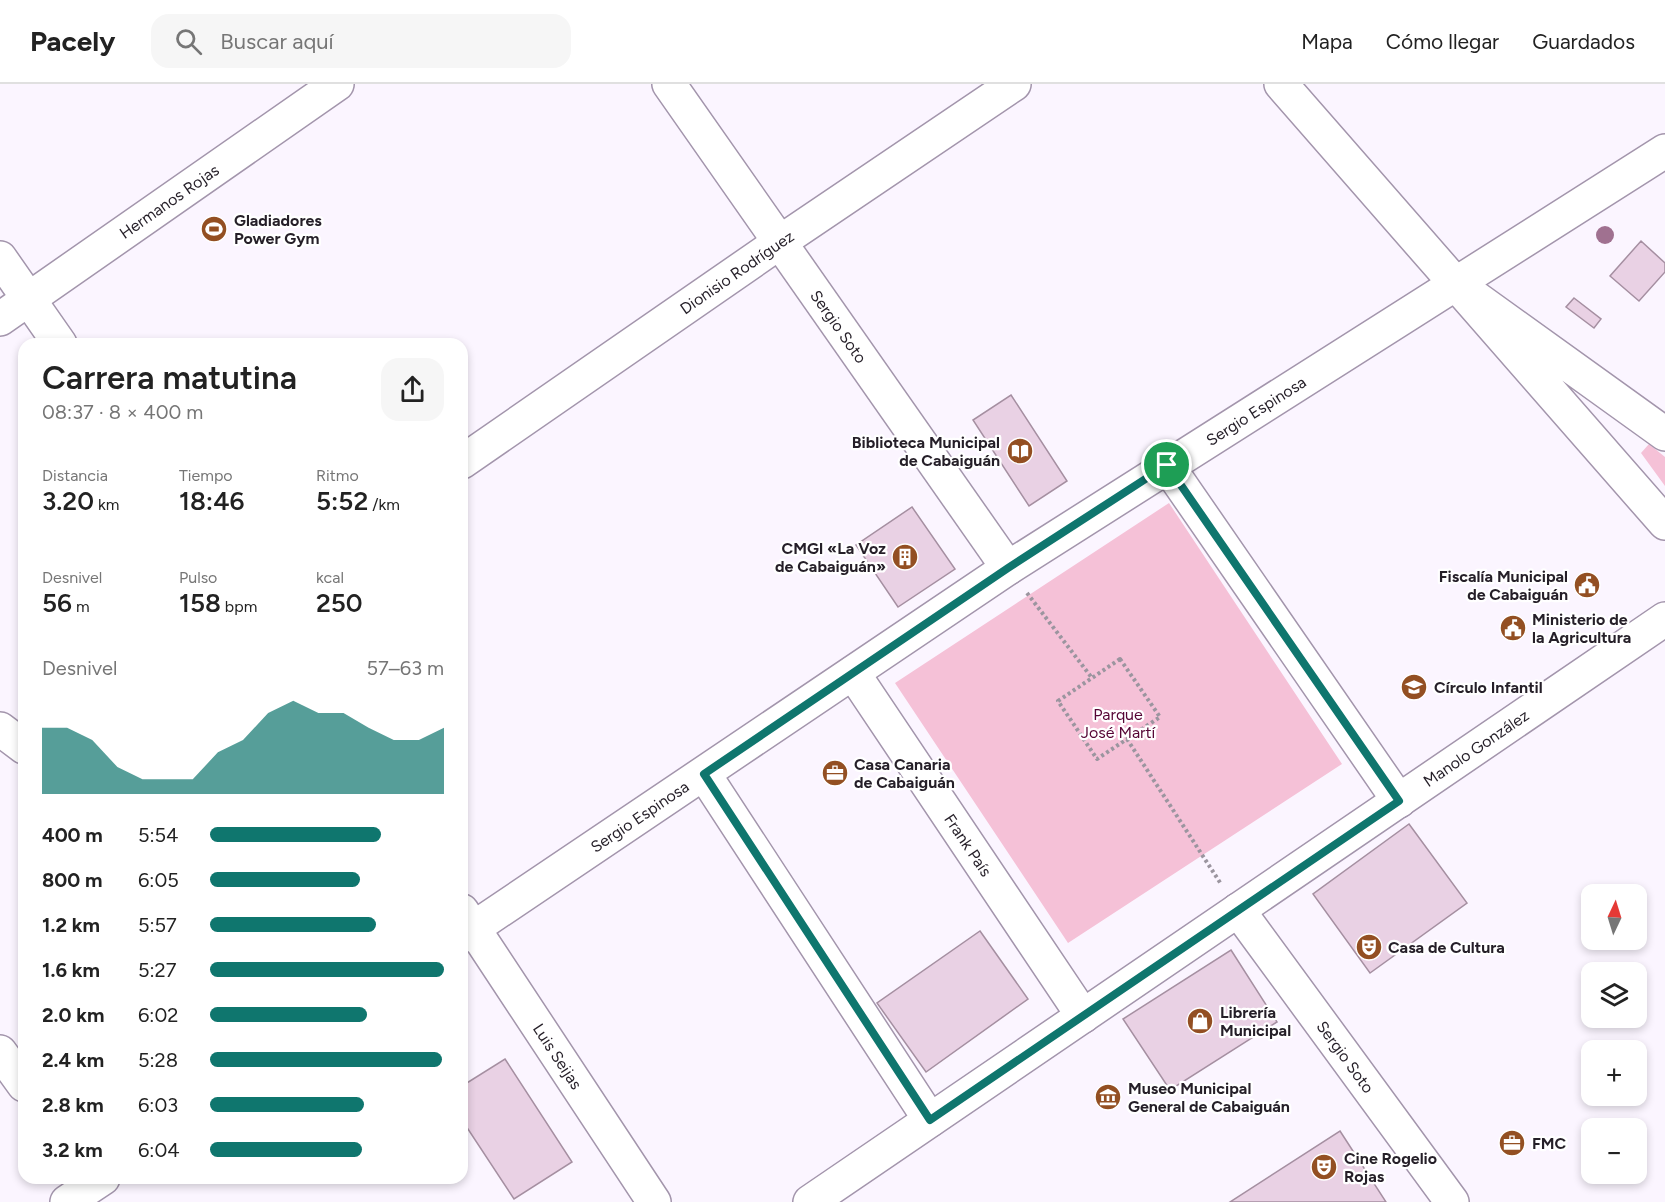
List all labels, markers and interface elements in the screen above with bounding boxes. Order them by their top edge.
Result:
search box [151,14,571,68]
text: Pacely [30,24,115,58]
icon: search [172,25,205,58]
text: Buscar aquí [220,28,334,55]
text: Mapa [1301,29,1353,54]
text: Cómo llegar [1386,29,1499,54]
text: Guardados [1532,29,1635,54]
street label: Hermanos Rojas [116,160,222,242]
place label: Gladiadores Power Gym [234,211,322,248]
sports icon: Gladiadores Power Gym [199,214,229,244]
street label: Dionisio Rodríguez [676,226,797,318]
street label: Sergio Soto [807,286,871,367]
text: Carrera matutina [42,358,297,397]
button: share [381,358,444,421]
street label: Sergio Espinosa [1202,372,1309,449]
text: 08:37 · 8 × 400 m [42,400,203,424]
place label: Biblioteca Municipal de Cabaiguán [852,433,1000,470]
library icon: Biblioteca Municipal de Cabaiguán [1005,436,1035,466]
pin [1141,439,1192,490]
icon: arrive [1150,448,1183,481]
text: Distancia [42,466,108,485]
text: Tiempo [179,466,233,485]
text: Ritmo [316,466,359,485]
text: 3.20 [42,485,94,517]
text: 18:46 [179,485,244,517]
text: 5:52 [316,485,368,517]
text: km [94,495,119,514]
text: /km [368,495,400,514]
place label: CMGI «La Voz de Cabaiguán» [775,539,886,576]
building icon: CMGI «La Voz de Cabaiguán» [890,542,920,572]
place label: Fiscalía Municipal de Cabaiguán [1439,567,1568,604]
text: Desnivel [42,568,102,587]
text: Pulso [179,568,217,587]
text: kcal [316,568,344,587]
public building icon: Fiscalía Municipal de Cabaiguán [1572,570,1602,600]
text: 56 [42,587,72,619]
text: 158 [179,587,221,619]
text: 250 [316,587,363,619]
text: m [72,597,90,616]
text: bpm [221,597,257,616]
place label: Ministerio de la Agricultura [1532,610,1631,647]
public building icon: Ministerio de la Agricultura [1498,613,1528,643]
text: Desnivel [42,656,117,680]
text: 57–63 m [367,656,444,680]
school or university icon: Círculo Infantil [1399,672,1429,702]
place label: Círculo Infantil [1434,678,1543,697]
park label: Parque José Martí [1081,705,1157,742]
street label: Manolo González [1420,705,1532,790]
place label: Casa Canaria de Cabaiguán [854,755,955,792]
office icon: Casa Canaria de Cabaiguán [820,758,850,788]
street label: Sergio Espinosa [587,777,692,856]
street label: Frank País [941,810,996,880]
text: 400 m [42,823,103,847]
text: 5:54 [138,823,178,847]
text: 800 m [42,868,102,892]
text: 6:05 [138,868,179,892]
north arrow [1581,884,1647,950]
map controls [1581,884,1647,1184]
text: 1.2 km [42,913,100,937]
text: 5:57 [138,913,177,937]
theatre icon: Casa de Cultura [1354,932,1384,962]
place label: Casa de Cultura [1388,938,1505,957]
text: 1.6 km [42,958,100,982]
text: 5:27 [138,958,176,982]
button: layers [1581,962,1647,1028]
text: 2.0 km [42,1003,104,1027]
text: 6:02 [138,1003,178,1027]
place label: Librería Municipal [1220,1003,1291,1040]
shop icon: Librería Municipal [1185,1006,1215,1036]
street label: Sergio Soto [1313,1017,1378,1097]
street label: Luis Seijas [529,1020,586,1093]
button: + [1581,1040,1647,1106]
text: 2.4 km [42,1048,104,1072]
text: 5:28 [138,1048,178,1072]
place label: Museo Municipal General de Cabaiguán [1128,1079,1290,1116]
museum icon: Museo Municipal General de Cabaiguán [1093,1082,1123,1112]
text: 2.8 km [42,1093,104,1117]
text: 6:03 [138,1093,178,1117]
button: − [1581,1118,1647,1184]
office icon: FMC [1497,1128,1527,1158]
place label: FMC [1532,1134,1567,1153]
text: 3.2 km [42,1138,103,1162]
text: 6:04 [138,1138,180,1162]
place label: Cine Rogelio Rojas [1344,1149,1437,1186]
theatre icon: Cine Rogelio Rojas [1309,1152,1339,1182]

